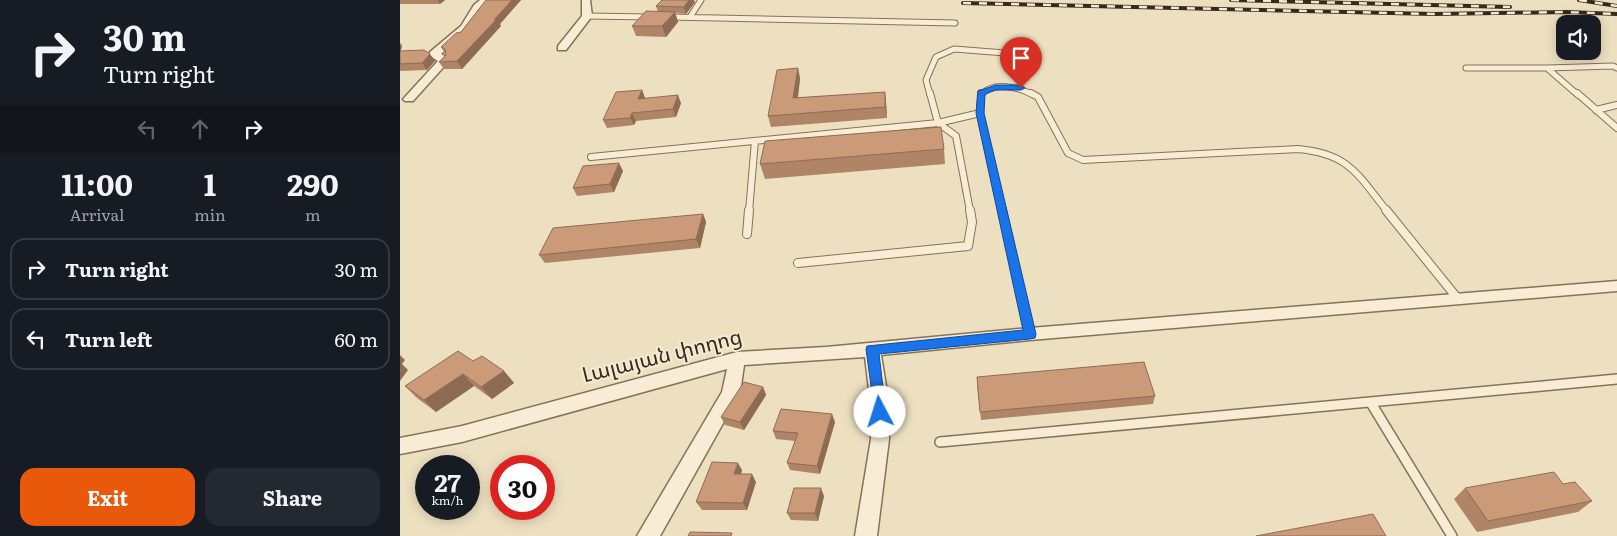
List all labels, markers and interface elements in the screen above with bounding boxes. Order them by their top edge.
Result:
text: 30 m [103,10,186,62]
map controls [1556,15,1601,60]
button: sound [1556,15,1601,60]
icon: right [20,20,85,85]
pin [1000,37,1042,88]
icon: arrive [1007,44,1035,72]
text: Turn right [103,57,215,90]
icon: left [133,115,161,143]
icon: ahead [186,115,214,143]
icon: right [239,115,267,143]
text: 11:00 [61,161,133,205]
text: 1 [204,161,216,205]
text: 290 [287,161,339,205]
text: Arrival [70,202,124,226]
text: min [194,202,226,226]
text: m [305,202,321,226]
icon: right [22,255,50,283]
text: Turn right [65,255,169,283]
text: 30 m [334,255,378,283]
street label: Լալայան փողոց [578,319,745,388]
icon: left [22,325,50,353]
text: Turn left [65,325,152,353]
text: 60 m [335,325,378,353]
position arrow [853,385,905,437]
speed limit sign: 30 [490,455,555,520]
text: 27 [434,463,461,500]
button: Exit [20,468,195,526]
button: Share [205,468,380,526]
text: km/h [432,491,463,509]

